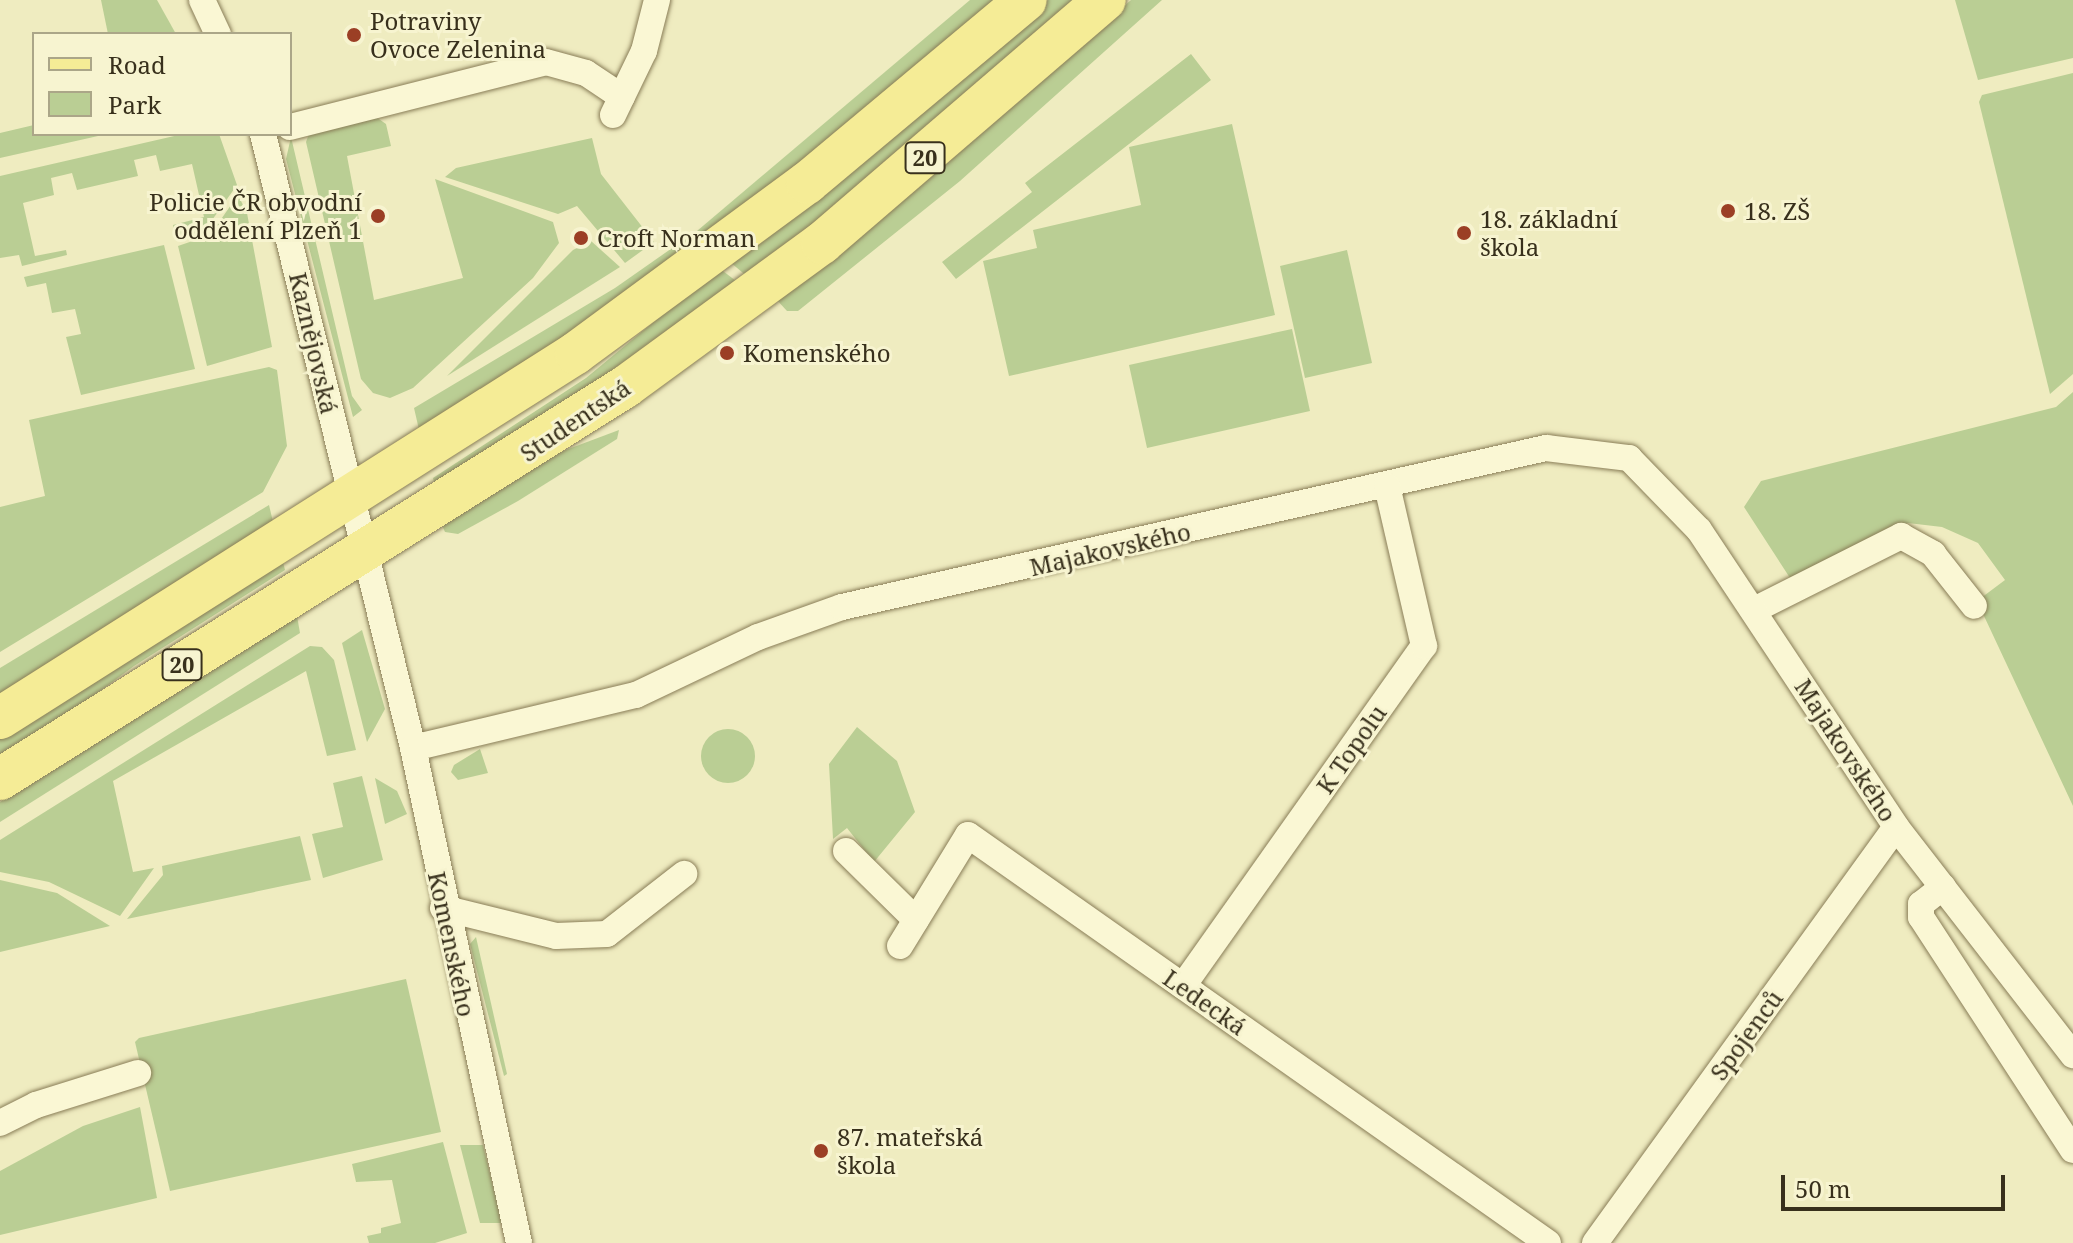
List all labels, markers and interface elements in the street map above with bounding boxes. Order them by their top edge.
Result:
place label: Potraviny Ovoce Zelenina [370,7,546,63]
marker: Potraviny Ovoce Zelenina [345,26,363,44]
legend [32,32,292,136]
text: Road [108,48,166,81]
text: Park [108,88,161,121]
road number: 20 [903,140,947,176]
place label: Policie ČR obvodní oddělení Plzeň 1 [149,188,362,244]
place label: 18. ZŠ [1744,197,1810,225]
marker: 18. ZŠ [1719,202,1737,220]
place label: 18. základní škola [1480,205,1618,261]
marker: Policie ČR obvodní oddělení Plzeň 1 [369,207,387,225]
place label: Croft Norman [597,224,756,252]
marker: 18. základní škola [1455,224,1473,242]
marker: Croft Norman [572,229,590,247]
street label: Kaznějovská [284,270,344,416]
place label: Komenského [743,339,890,367]
marker: Komenského [718,344,736,362]
street label: Studentská [514,373,636,467]
street label: Majakovského [1027,516,1193,582]
road number: 20 [160,647,204,683]
street label: Majakovského [1789,673,1903,827]
street label: K Topolu [1310,699,1392,799]
street label: Komenského [423,869,481,1019]
street label: Ledecká [1158,963,1252,1041]
street label: Spojenců [1704,984,1788,1086]
place label: 87. mateřská škola [837,1123,983,1179]
marker: 87. mateřská škola [812,1142,830,1160]
scale bar [1785,1159,2009,1209]
text: 50 m [1795,1172,1851,1205]

